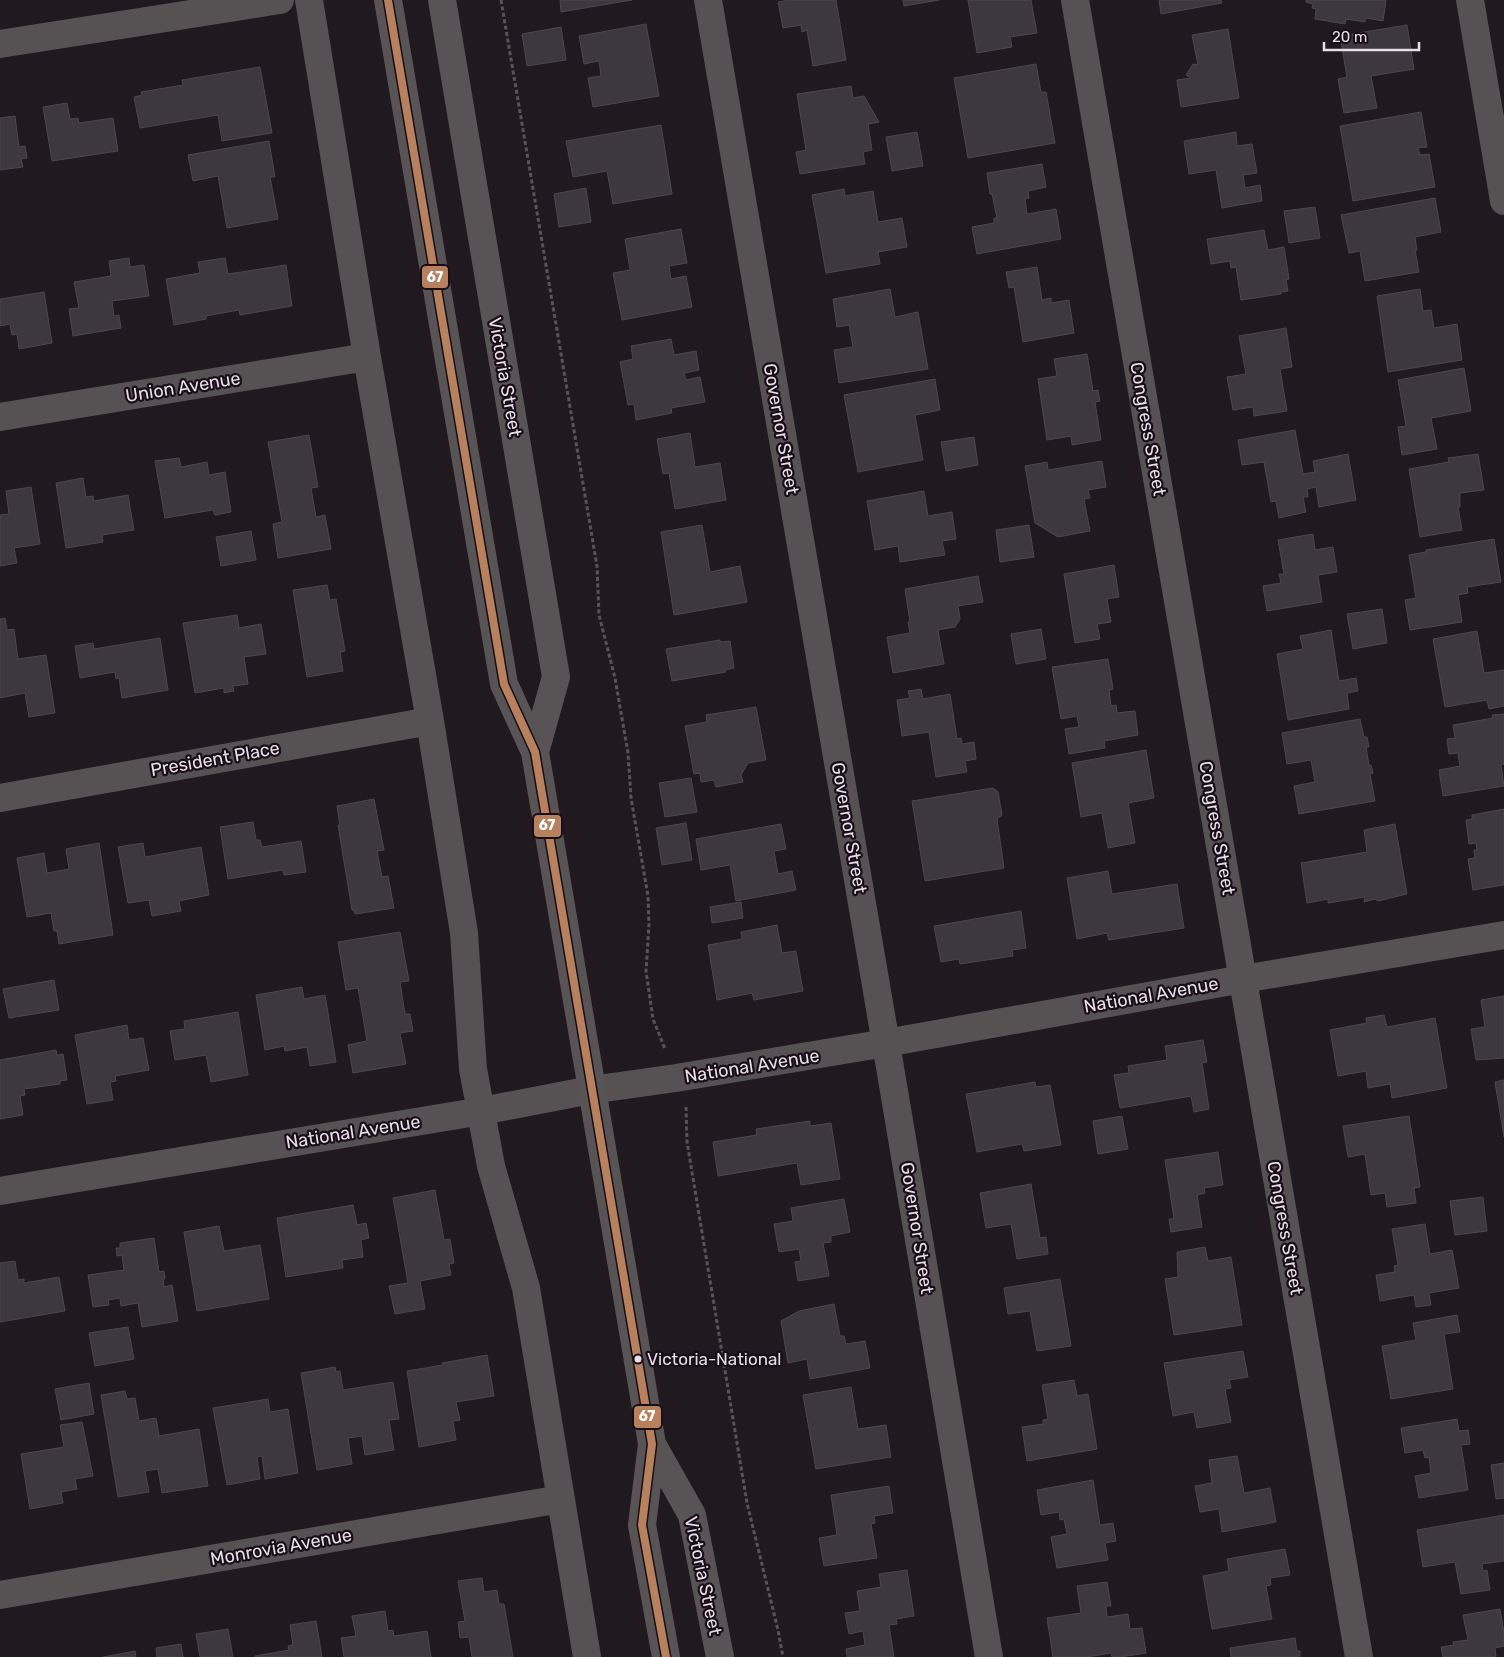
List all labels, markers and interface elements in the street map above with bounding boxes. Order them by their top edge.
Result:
scale bar [1324,20,1419,52]
text: 20 m [1332,28,1367,46]
line badge: 67 [421,265,449,289]
text: 67 [427,269,443,286]
street label: Victoria Street [484,316,526,438]
street label: Congress Street [1125,360,1171,498]
street label: Governor Street [759,362,803,496]
street label: Union Avenue [124,367,242,407]
street label: President Place [149,737,281,781]
street label: Congress Street [1194,759,1240,897]
street label: Governor Street [827,761,871,895]
line badge: 67 [533,814,562,838]
text: 67 [539,817,555,834]
street label: National Avenue [1082,972,1220,1018]
street label: National Avenue [683,1044,821,1088]
street label: National Avenue [284,1110,422,1154]
street label: Congress Street [1262,1159,1308,1297]
street label: Governor Street [896,1161,938,1295]
place label: Victoria-National [647,1349,782,1369]
marker: Victoria-National [633,1354,643,1364]
line badge: 67 [633,1405,662,1429]
text: 67 [639,1408,655,1425]
street label: Victoria Street [680,1515,726,1637]
street label: Monrovia Avenue [208,1524,354,1570]

